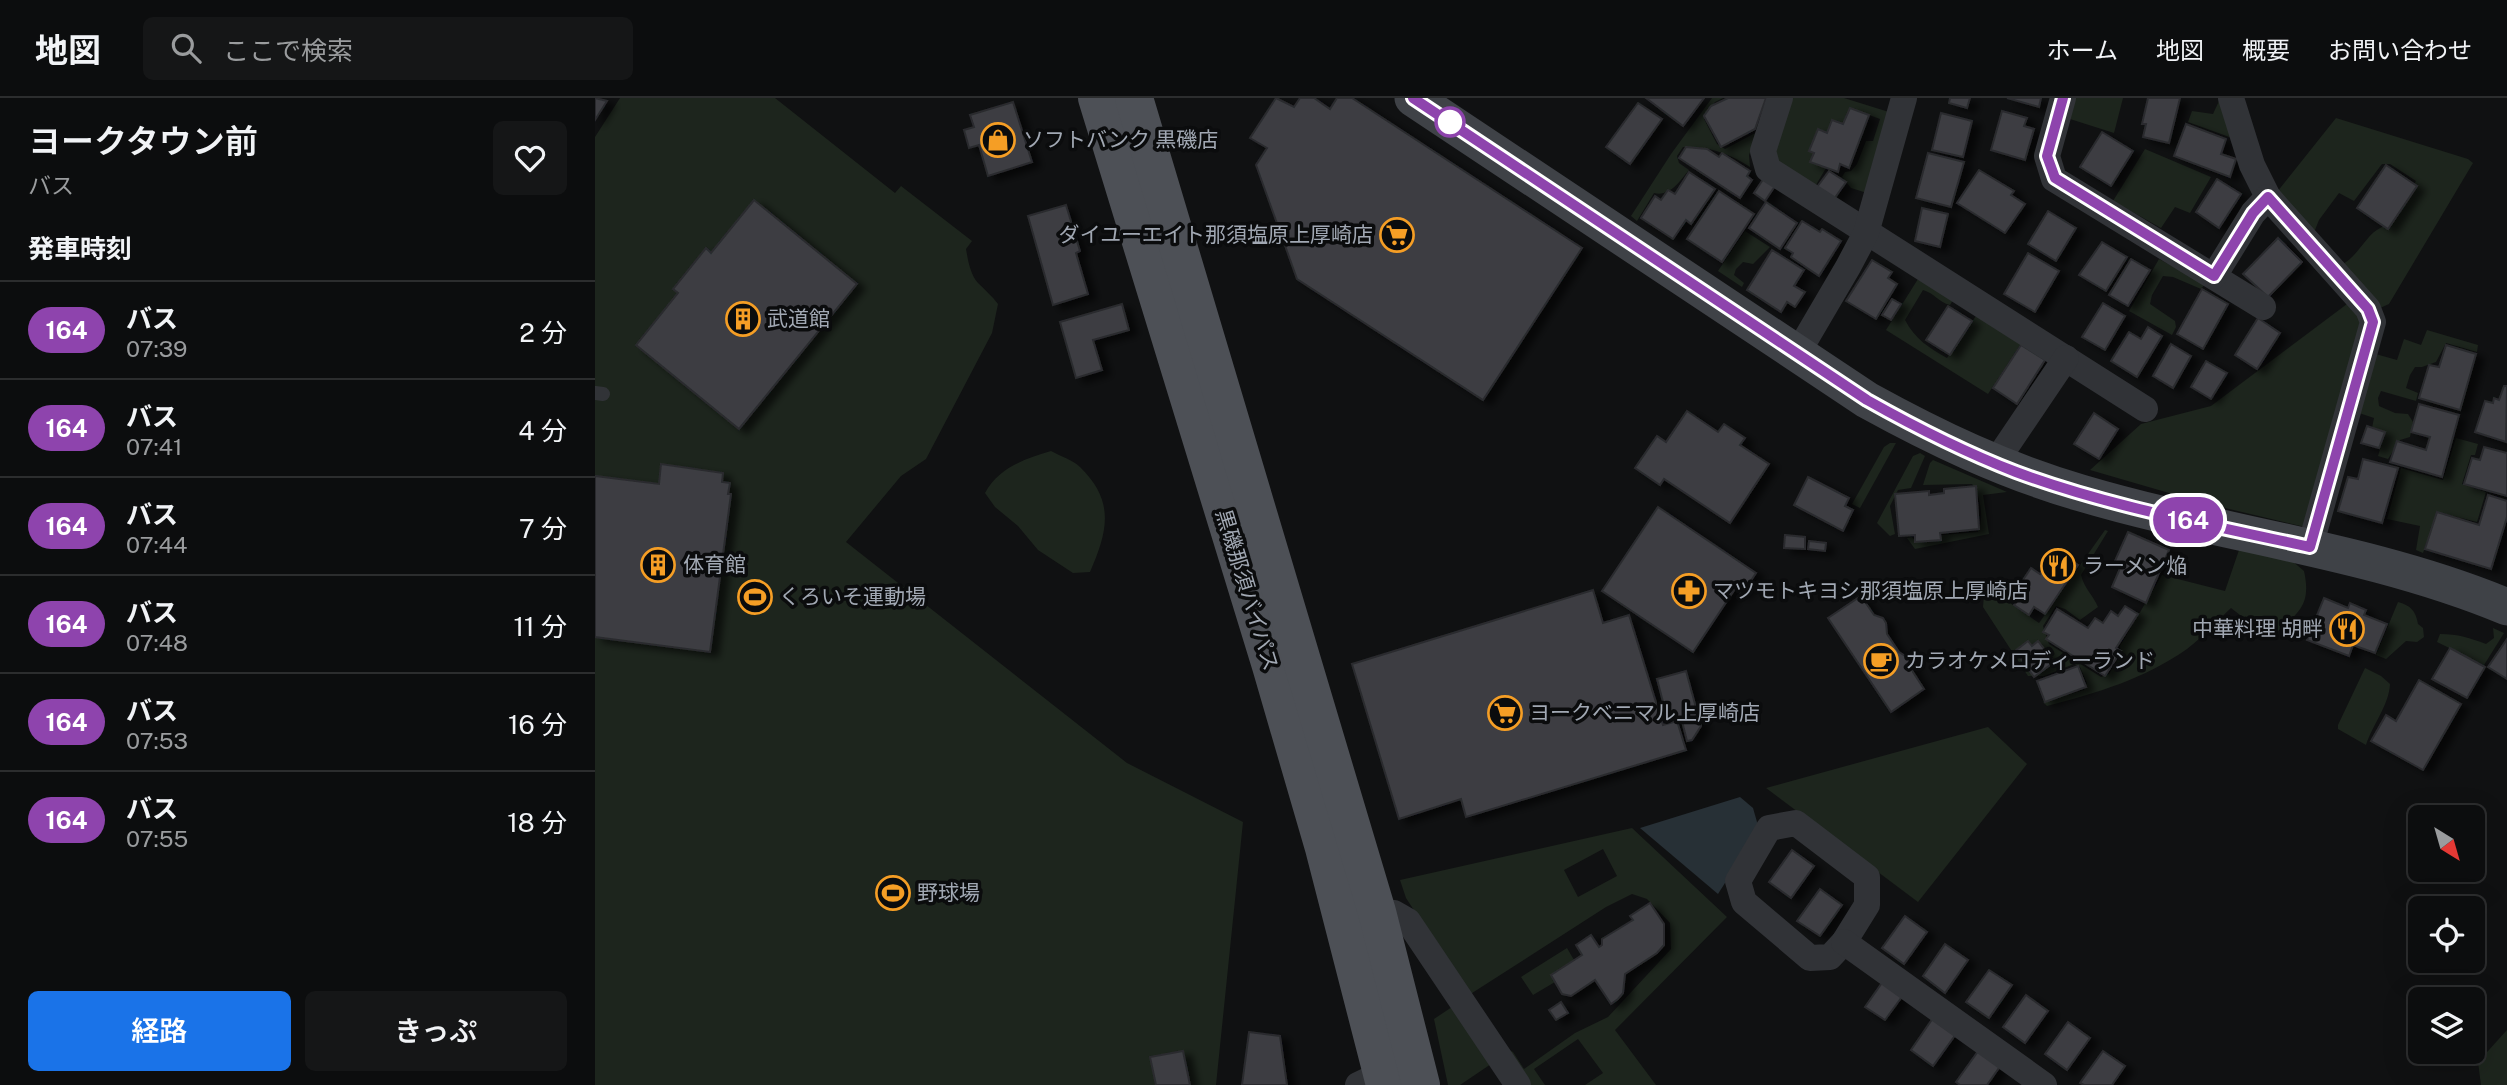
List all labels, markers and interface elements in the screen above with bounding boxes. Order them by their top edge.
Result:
search box [143,17,633,80]
icon: search [167,29,205,67]
text: 地図 [35,31,101,69]
text: ここで検索 [223,35,353,66]
text: ホーム [2047,36,2118,64]
text: 地図 [2156,36,2204,64]
text: 概要 [2242,36,2290,64]
text: お問い合わせ [2328,36,2472,64]
unlabelled marker [1435,107,1465,137]
button: heart [493,121,567,195]
shop icon: ソフトバンク 黒磯店 [979,121,1017,159]
text: ヨークタウン前 [28,122,258,160]
place label: ソフトバンク 黒磯店 [1023,127,1218,152]
text: バス [28,172,74,199]
supermarket icon: ダイユーエイト那須塩原上厚崎店 [1378,216,1416,254]
place label: ダイユーエイト那須塩原上厚崎店 [1058,222,1373,247]
text: 発車時刻 [28,233,132,264]
building icon: 武道館 [724,300,762,338]
text: バス [126,303,178,334]
place label: 武道館 [767,306,830,331]
text: 164 [46,316,87,344]
text: 2 分 [519,317,567,348]
text: 07:39 [126,335,187,362]
text: バス [126,401,178,432]
text: 164 [46,414,87,442]
text: 4 分 [518,415,567,446]
text: 07:41 [126,433,182,460]
line badge: 164 [2148,497,2228,543]
text: バス [126,499,178,530]
street label: 黒磯那須バイパス [1211,506,1284,674]
text: 164 [2167,506,2209,534]
text: 164 [46,512,87,540]
text: 7 分 [519,513,567,544]
text: 07:44 [126,531,187,558]
building icon: 体育館 [639,546,677,584]
restaurant icon: ラーメン焔 [2039,547,2077,585]
place label: 体育館 [683,552,746,577]
place label: ラーメン焔 [2083,553,2187,578]
pharmacy icon: マツモトキヨシ那須塩原上厚崎店 [1670,572,1708,610]
sports icon: くろいそ運動場 [736,578,774,616]
place label: マツモトキヨシ那須塩原上厚崎店 [1713,578,2028,603]
place label: くろいそ運動場 [779,584,926,609]
text: バス [126,597,178,628]
text: 164 [46,610,87,638]
restaurant icon: 中華料理 胡畔 [2328,610,2366,648]
text: 11 分 [514,611,567,642]
place label: 中華料理 胡畔 [2192,616,2323,641]
text: 07:48 [126,629,188,656]
cafe icon: カラオケメロディーランド [1862,642,1900,680]
place label: カラオケメロディーランド [1905,648,2155,673]
supermarket icon: ヨークベニマル上厚崎店 [1486,694,1524,732]
text: バス [126,695,178,726]
place label: ヨークベニマル上厚崎店 [1529,700,1760,725]
text: 164 [46,708,87,736]
text: 16 分 [508,709,567,740]
text: 07:53 [126,727,188,754]
text: バス [126,793,178,824]
north arrow [2408,805,2485,882]
map controls [2408,805,2485,1064]
text: 164 [46,806,87,834]
text: 18 分 [507,807,567,838]
text: 07:55 [126,825,188,852]
sports icon: 野球場 [874,874,912,912]
place label: 野球場 [917,880,980,905]
button: locate [2408,896,2485,973]
button: layers [2408,987,2485,1064]
button: 経路 [28,991,291,1071]
button: きっぷ [305,991,567,1071]

